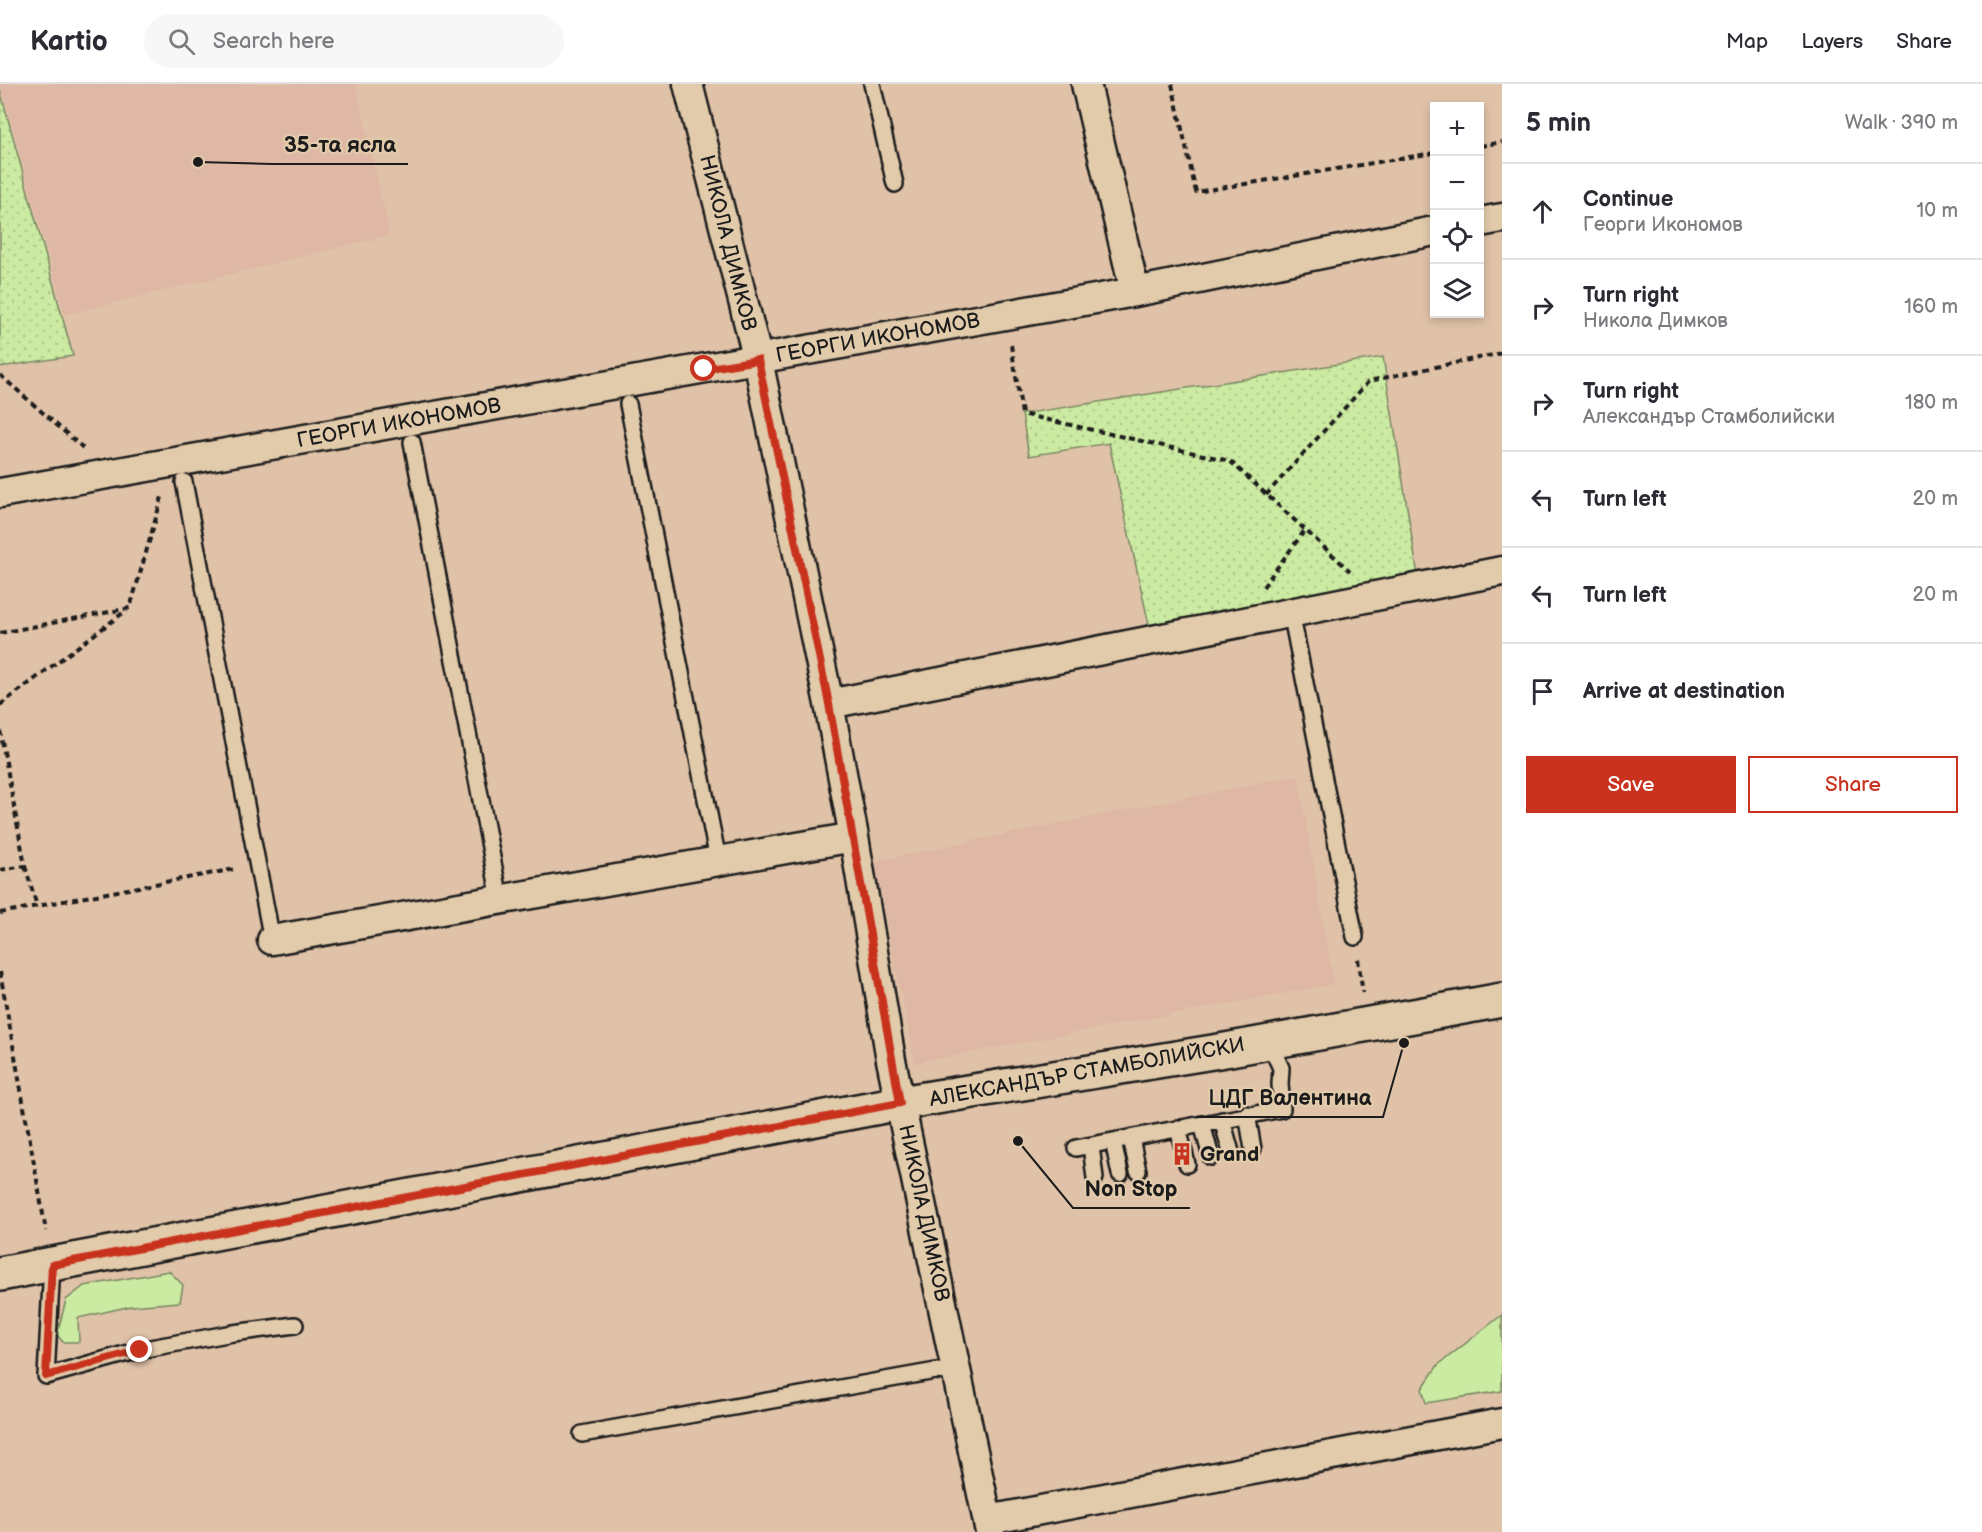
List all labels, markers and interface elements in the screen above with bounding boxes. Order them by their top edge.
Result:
search box [144,14,564,68]
text: Kartio [30,25,108,58]
icon: search [165,25,198,58]
text: Search here [213,28,335,55]
text: Map [1726,29,1768,54]
text: Layers [1801,29,1863,54]
text: Share [1896,29,1952,54]
map controls [1430,102,1484,318]
button: + [1430,102,1484,156]
text: 5 min [1526,108,1591,139]
text: Walk · 390 m [1845,111,1958,135]
callout: 35-та ясла [272,124,408,164]
text: 35-та ясла [284,132,396,159]
street label: НИКОЛА ДИМКОВ [694,153,762,333]
button: − [1430,156,1484,210]
text: Continue [1583,186,1673,213]
icon: ahead [1526,195,1559,228]
text: 10 m [1917,199,1958,223]
button: locate [1430,210,1484,264]
text: Георги Икономов [1583,213,1743,237]
button: layers [1430,264,1484,318]
text: Turn right [1583,282,1679,309]
icon: right [1526,291,1559,324]
text: 160 m [1904,295,1958,319]
street label: ГЕОРГИ ИКОНОМОВ [774,308,982,368]
text: Никола Димков [1583,309,1728,333]
route start [690,355,716,381]
text: Turn right [1583,378,1679,405]
icon: right [1526,387,1559,420]
text: 180 m [1905,391,1958,415]
street label: ГЕОРГИ ИКОНОМОВ [295,393,503,453]
text: Александър Стамболийски [1583,405,1835,429]
icon: left [1526,483,1559,516]
text: Turn left [1583,486,1667,513]
text: 20 m [1913,487,1958,511]
icon: left [1526,579,1559,612]
text: Turn left [1583,582,1667,609]
text: 20 m [1913,583,1958,607]
icon: arrive [1526,675,1559,708]
text: Arrive at destination [1583,678,1785,705]
button: Save [1526,756,1736,813]
button: Share [1748,756,1958,813]
street label: АЛЕКСАНДЪР СТАМБОЛИЙСКИ [926,1032,1247,1112]
callout: ЦДГ Валентина [1196,1077,1383,1117]
text: ЦДГ Валентина [1208,1085,1372,1112]
street label: НИКОЛА ДИМКОВ [893,1122,955,1304]
building icon: Grand [1169,1141,1195,1167]
place label: Grand [1200,1142,1259,1167]
callout: Non Stop [1073,1168,1190,1208]
text: Non Stop [1085,1176,1177,1203]
route end [126,1336,152,1362]

